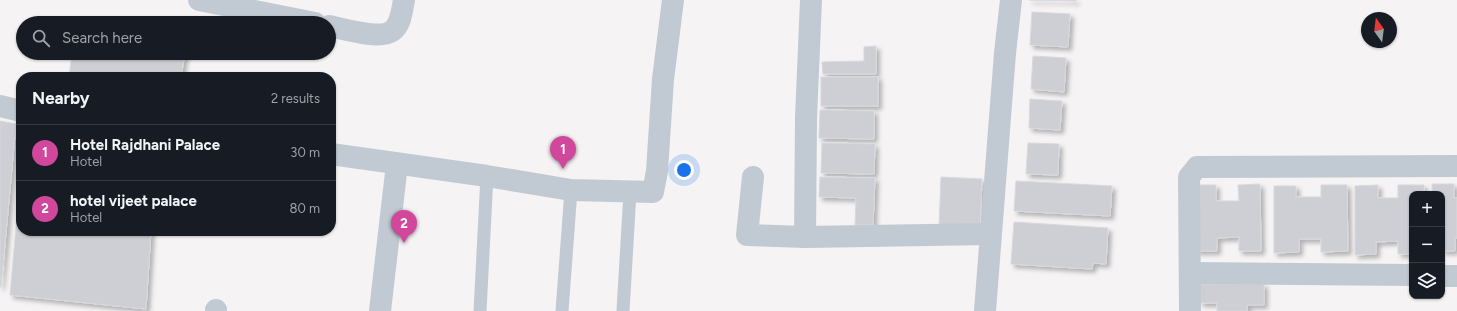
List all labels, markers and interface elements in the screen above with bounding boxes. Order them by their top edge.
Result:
north arrow [1361,12,1397,48]
search box [16,16,336,60]
icon: search [30,27,52,49]
text: Search here [62,29,142,47]
text: Nearby [32,88,90,108]
text: 2 results [271,91,320,106]
text: Hotel Rajdhani Palace [70,136,220,154]
pin: 1 [550,136,576,169]
text: 1 [42,145,48,160]
text: 30 m [290,145,320,160]
text: Hotel [70,154,102,169]
your location [674,160,694,180]
map controls [1409,191,1445,299]
button: + [1409,191,1445,227]
text: hotel vijeet palace [70,192,197,210]
text: 2 [41,201,49,216]
text: 80 m [289,201,320,216]
text: Hotel [70,210,102,225]
pin: 2 [391,210,417,243]
button: − [1409,227,1445,263]
button: layers [1409,263,1445,299]

